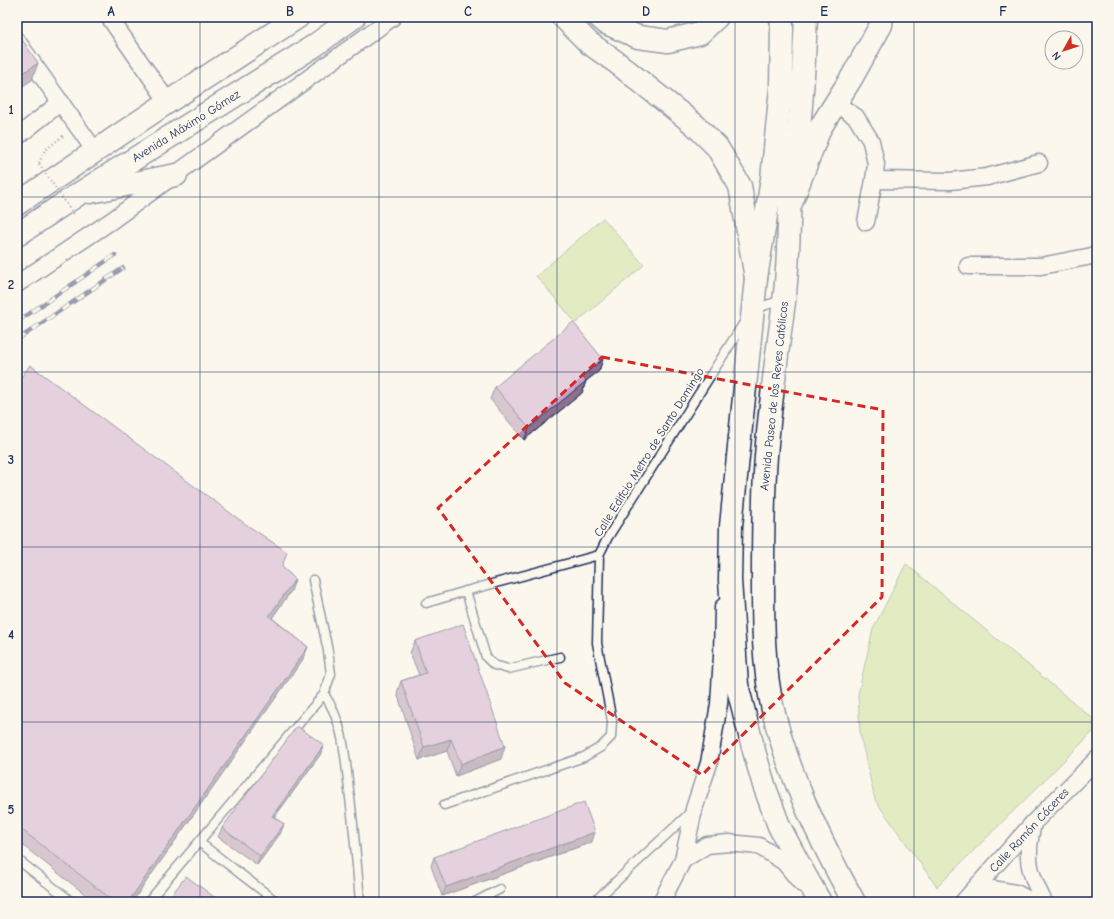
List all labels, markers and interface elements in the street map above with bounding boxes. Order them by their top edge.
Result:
text: A [107,4,115,19]
text: B [286,4,294,19]
text: C [464,4,472,19]
text: D [642,4,650,19]
text: E [820,4,828,19]
text: F [999,4,1007,19]
north arrow [1044,30,1084,70]
text: N [1049,49,1064,63]
street label: Avenida Máximo Gómez [129,87,243,165]
text: 1 [8,102,14,117]
text: 2 [8,277,14,292]
street label: Avenida Paseo de los Reyes Católicos [757,301,791,491]
street label: Calle Edifcio Metro de Santo Domingo [591,365,707,539]
text: 3 [8,452,14,467]
text: 4 [8,627,14,642]
street label: Calle Ramón Cáceres [986,785,1072,875]
text: 5 [8,802,15,817]

